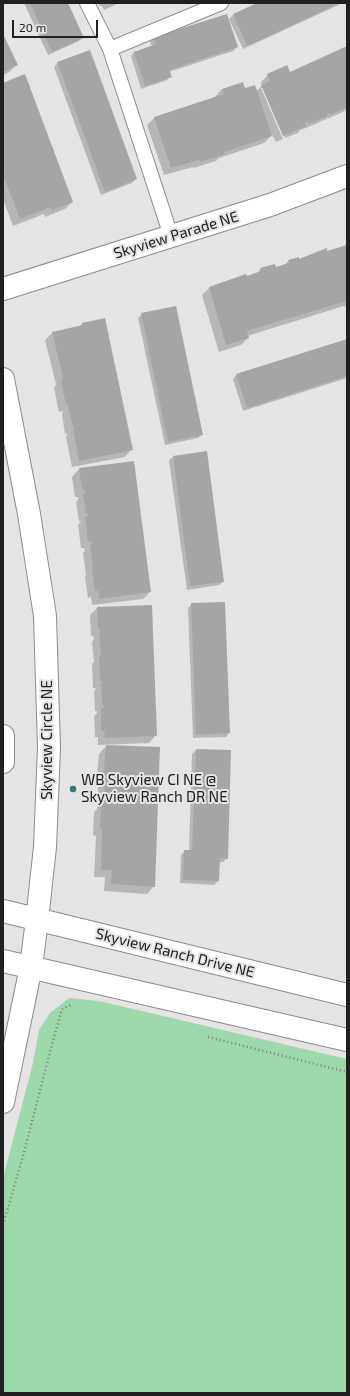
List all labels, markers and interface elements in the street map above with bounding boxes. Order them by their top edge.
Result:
scale bar [14,12,100,38]
text: 20 m [19,20,46,34]
street label: Skyview Parade NE [111,207,241,263]
street label: Skyview Circle NE [38,680,56,800]
place label: WB Skyview CI NE @ Skyview Ranch DR NE [81,771,228,806]
marker: WB Skyview CI NE @ Skyview Ranch DR NE [68,784,78,794]
street label: Skyview Ranch Drive NE [94,925,256,981]

